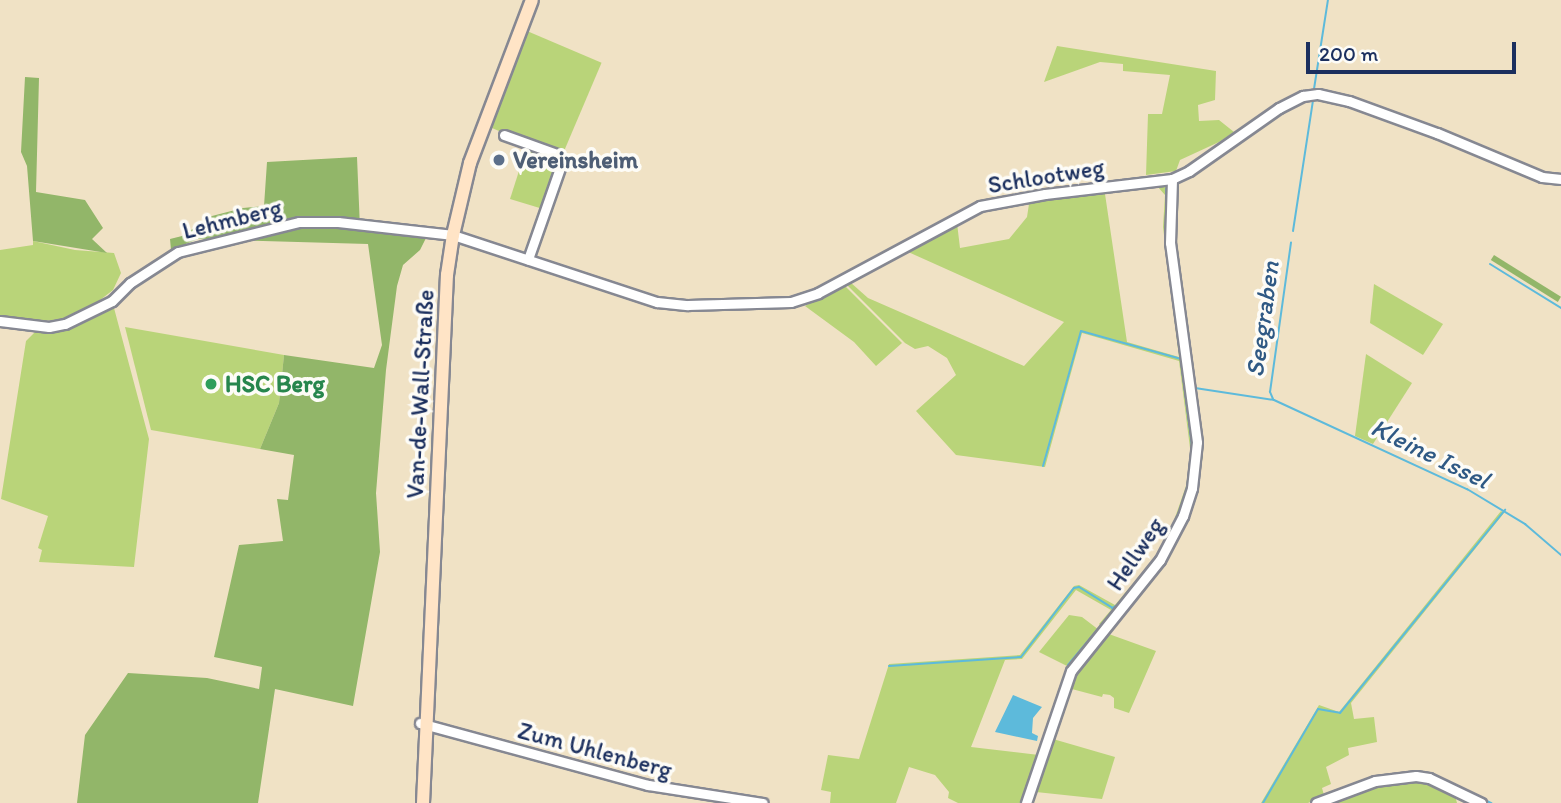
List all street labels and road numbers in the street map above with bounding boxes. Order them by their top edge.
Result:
street label: Schlootweg [986,153,1106,199]
street label: Lehmberg [179,193,285,245]
street label: Van-de-Wall-Straße [400,289,440,499]
street label: Hellweg [1100,512,1170,596]
street label: Zum Uhlenberg [515,716,675,784]

